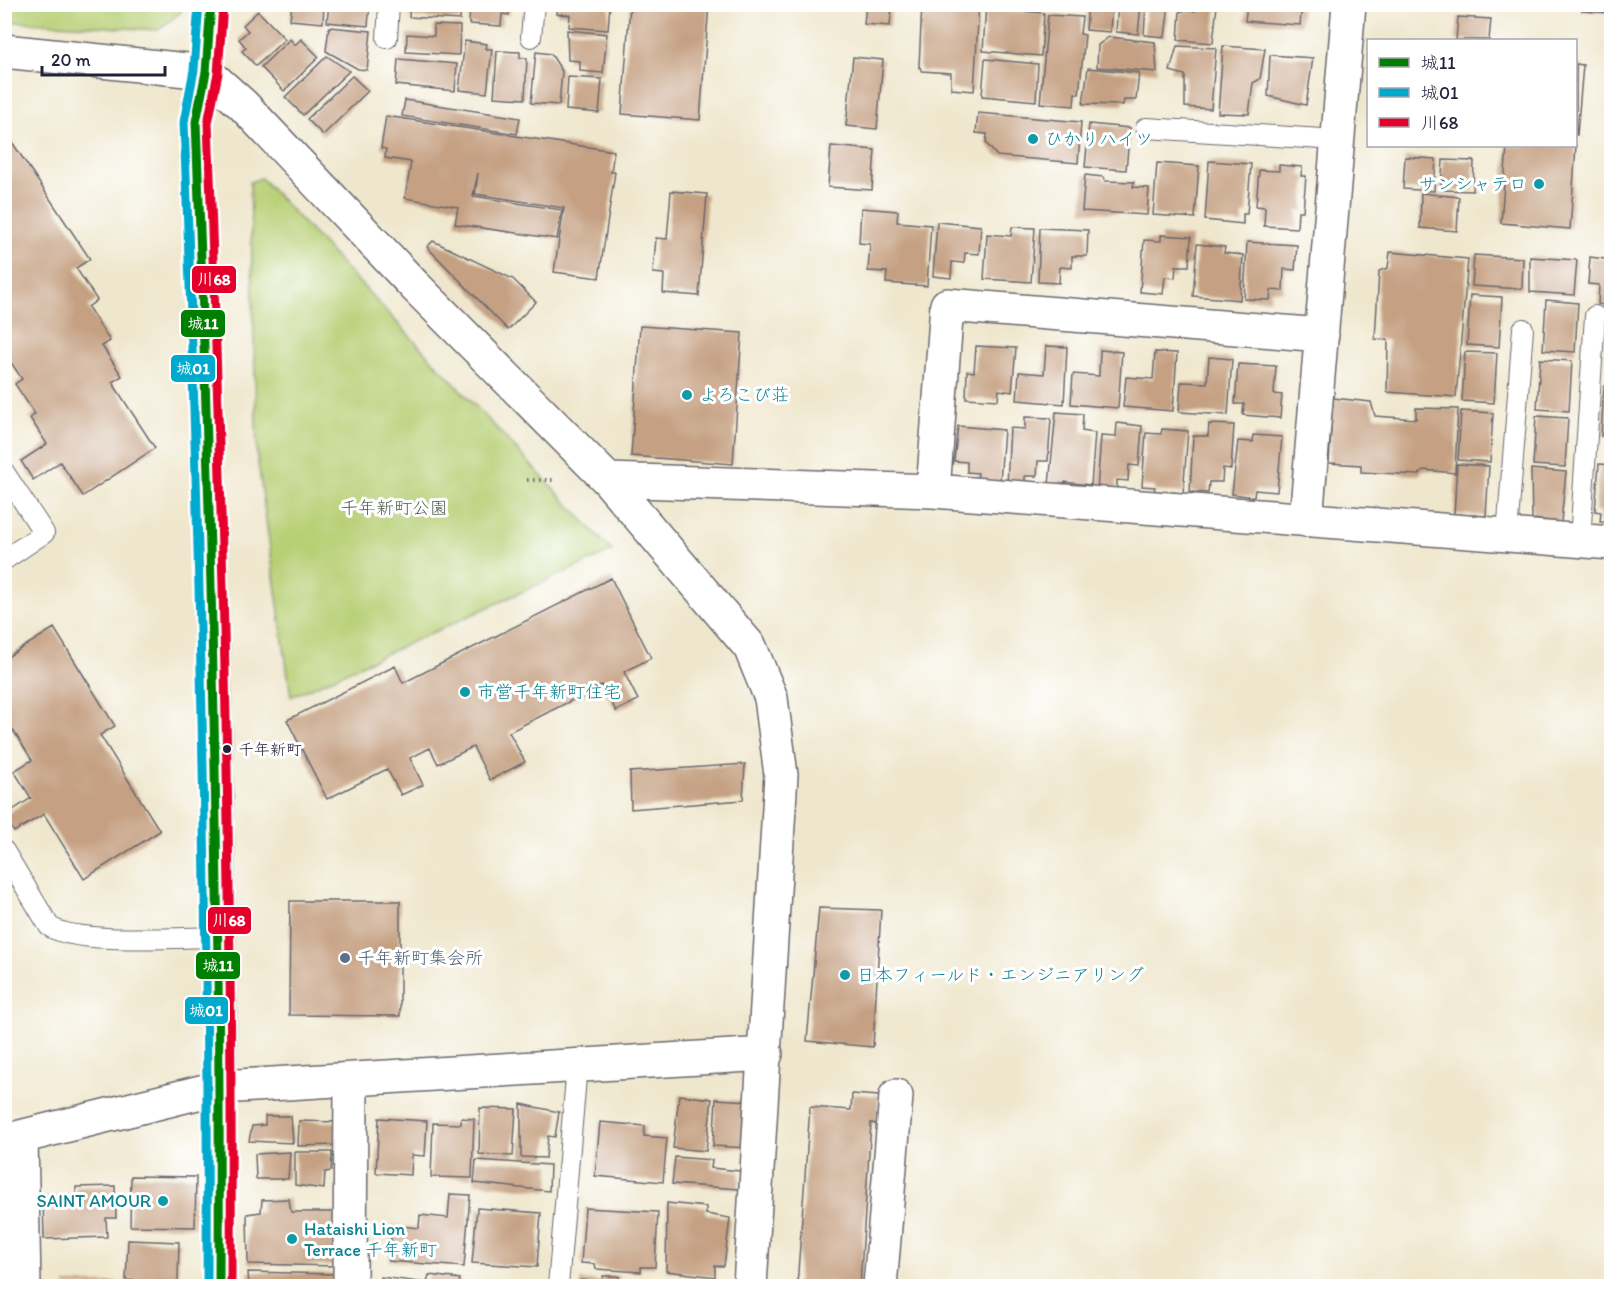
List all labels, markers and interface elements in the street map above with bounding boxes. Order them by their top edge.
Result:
scale bar [42,39,165,77]
legend [1367,39,1577,147]
text: 20 m [51,49,91,71]
text: 城11 [1421,52,1456,74]
text: 城01 [1421,82,1458,104]
text: 川68 [1421,112,1459,134]
place label: ひかりハイツ [1045,128,1153,150]
marker: ひかりハイツ [1026,132,1040,146]
place label: サンシャテロ [1419,173,1527,195]
marker: サンシャテロ [1532,177,1546,191]
line badge: 川68 [191,265,237,294]
text: 川68 [197,270,231,289]
line badge: 城11 [180,309,226,338]
text: 城11 [188,314,219,333]
line badge: 城01 [170,354,216,383]
text: 城01 [176,359,210,378]
place label: よろこび荘 [699,384,789,406]
marker: よろこび荘 [680,388,694,402]
park label: 千年新町公園 [340,497,448,519]
place label: 市営千年新町住宅 [477,681,621,703]
marker: 市営千年新町住宅 [458,685,472,699]
place label: 千年新町 [238,740,302,759]
marker: 千年新町 [221,743,233,755]
line badge: 川68 [207,906,252,935]
text: 川68 [212,911,246,930]
place label: 千年新町集会所 [357,947,483,969]
line badge: 城11 [195,951,241,980]
marker: 千年新町集会所 [338,951,352,965]
text: 城11 [203,956,234,975]
place label: 日本フィールド・エンジニアリング [857,964,1144,986]
marker: 日本フィールド・エンジニアリング [838,968,852,982]
line badge: 城01 [184,996,229,1025]
text: 城01 [189,1001,223,1020]
place label: SAINT AMOUR [37,1190,151,1212]
marker: SAINT AMOUR [156,1194,170,1208]
place label: Hataishi Lion Terrace 千年新町 [304,1218,437,1261]
marker: Hataishi Lion Terrace 千年新町 [285,1232,299,1246]

